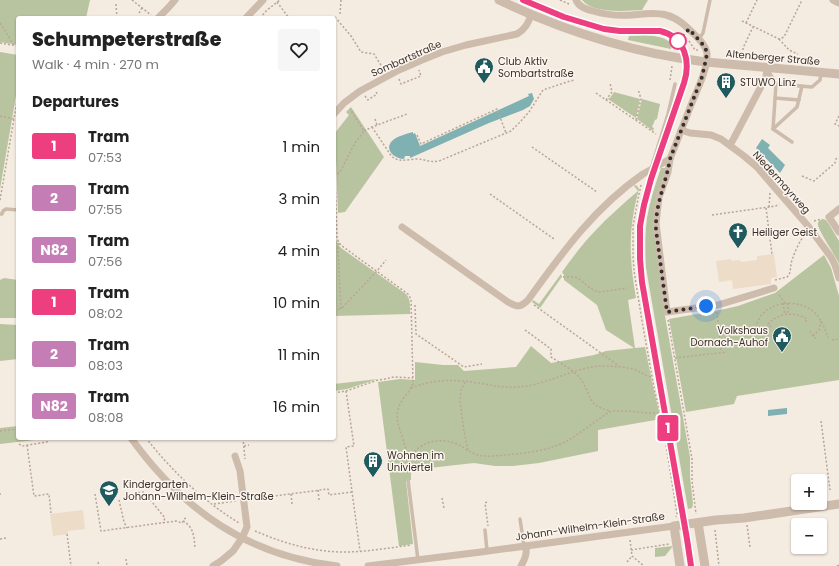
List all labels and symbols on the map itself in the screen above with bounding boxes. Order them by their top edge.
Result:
unlabelled marker [669,32,687,50]
street label: Sombartstraße [369,36,444,81]
street label: Altenberger Straße [725,46,821,69]
place label: Club Aktiv Sombartstraße [498,54,574,81]
public building icon: Club Aktiv Sombartstraße [473,56,495,84]
building icon: STUWO Linz [715,71,737,99]
place label: STUWO Linz [740,75,796,90]
street label: Niedermayrweg [749,148,814,217]
church icon: Heiliger Geist [727,221,749,249]
place label: Heiliger Geist [752,225,818,240]
your location [696,296,716,316]
place label: Volkshaus Dornach-Auhof [690,323,768,350]
public building icon: Volkshaus Dornach-Auhof [771,325,793,353]
line badge: 1 [655,415,681,441]
place label: Wohnen im Univiertel [387,448,444,475]
building icon: Wohnen im Univiertel [362,450,384,478]
place label: Kindergarten Johann-Wilhelm-Klein-Straße [123,477,274,504]
school or university icon: Kindergarten Johann-Wilhelm-Klein-Straße [98,479,120,507]
street label: Johann-Wilhelm-Klein-Straße [514,509,666,544]

